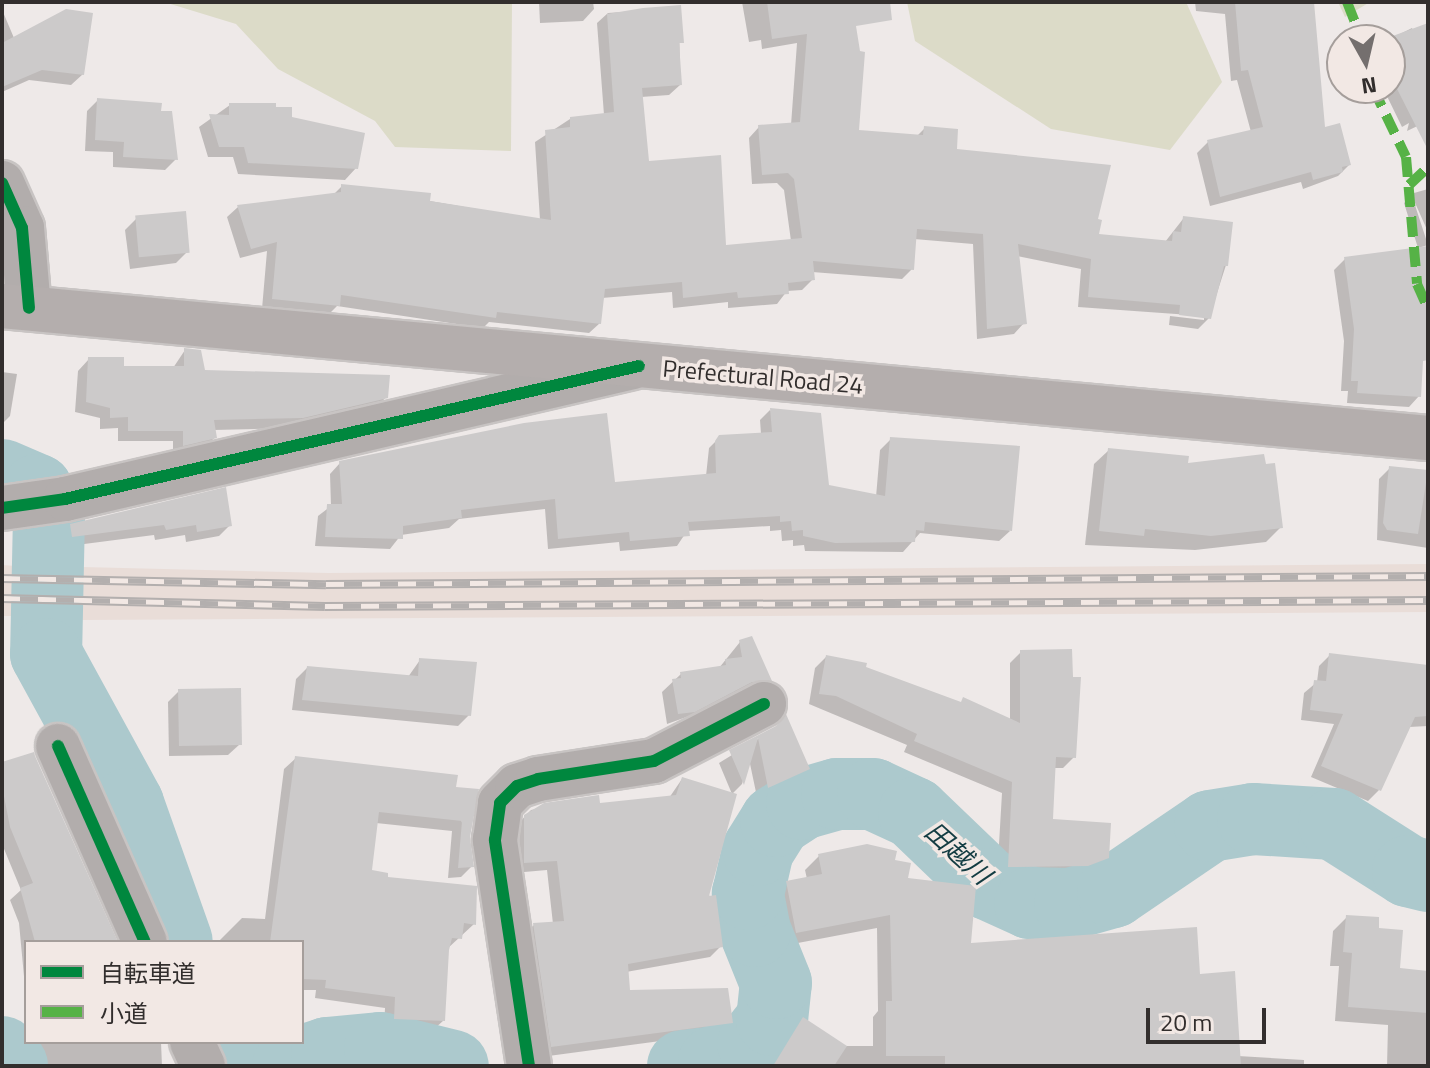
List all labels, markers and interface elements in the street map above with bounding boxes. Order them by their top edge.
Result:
north arrow [1326,24,1406,104]
text: N [1359,68,1379,104]
street label: Prefectural Road 24 [662,354,864,400]
water label: 田越川 [919,815,997,891]
legend [24,940,304,1044]
text: 自転車道 [100,955,196,991]
scale bar [1150,992,1270,1042]
text: 小道 [100,995,148,1031]
text: 20 m [1160,1004,1212,1040]

